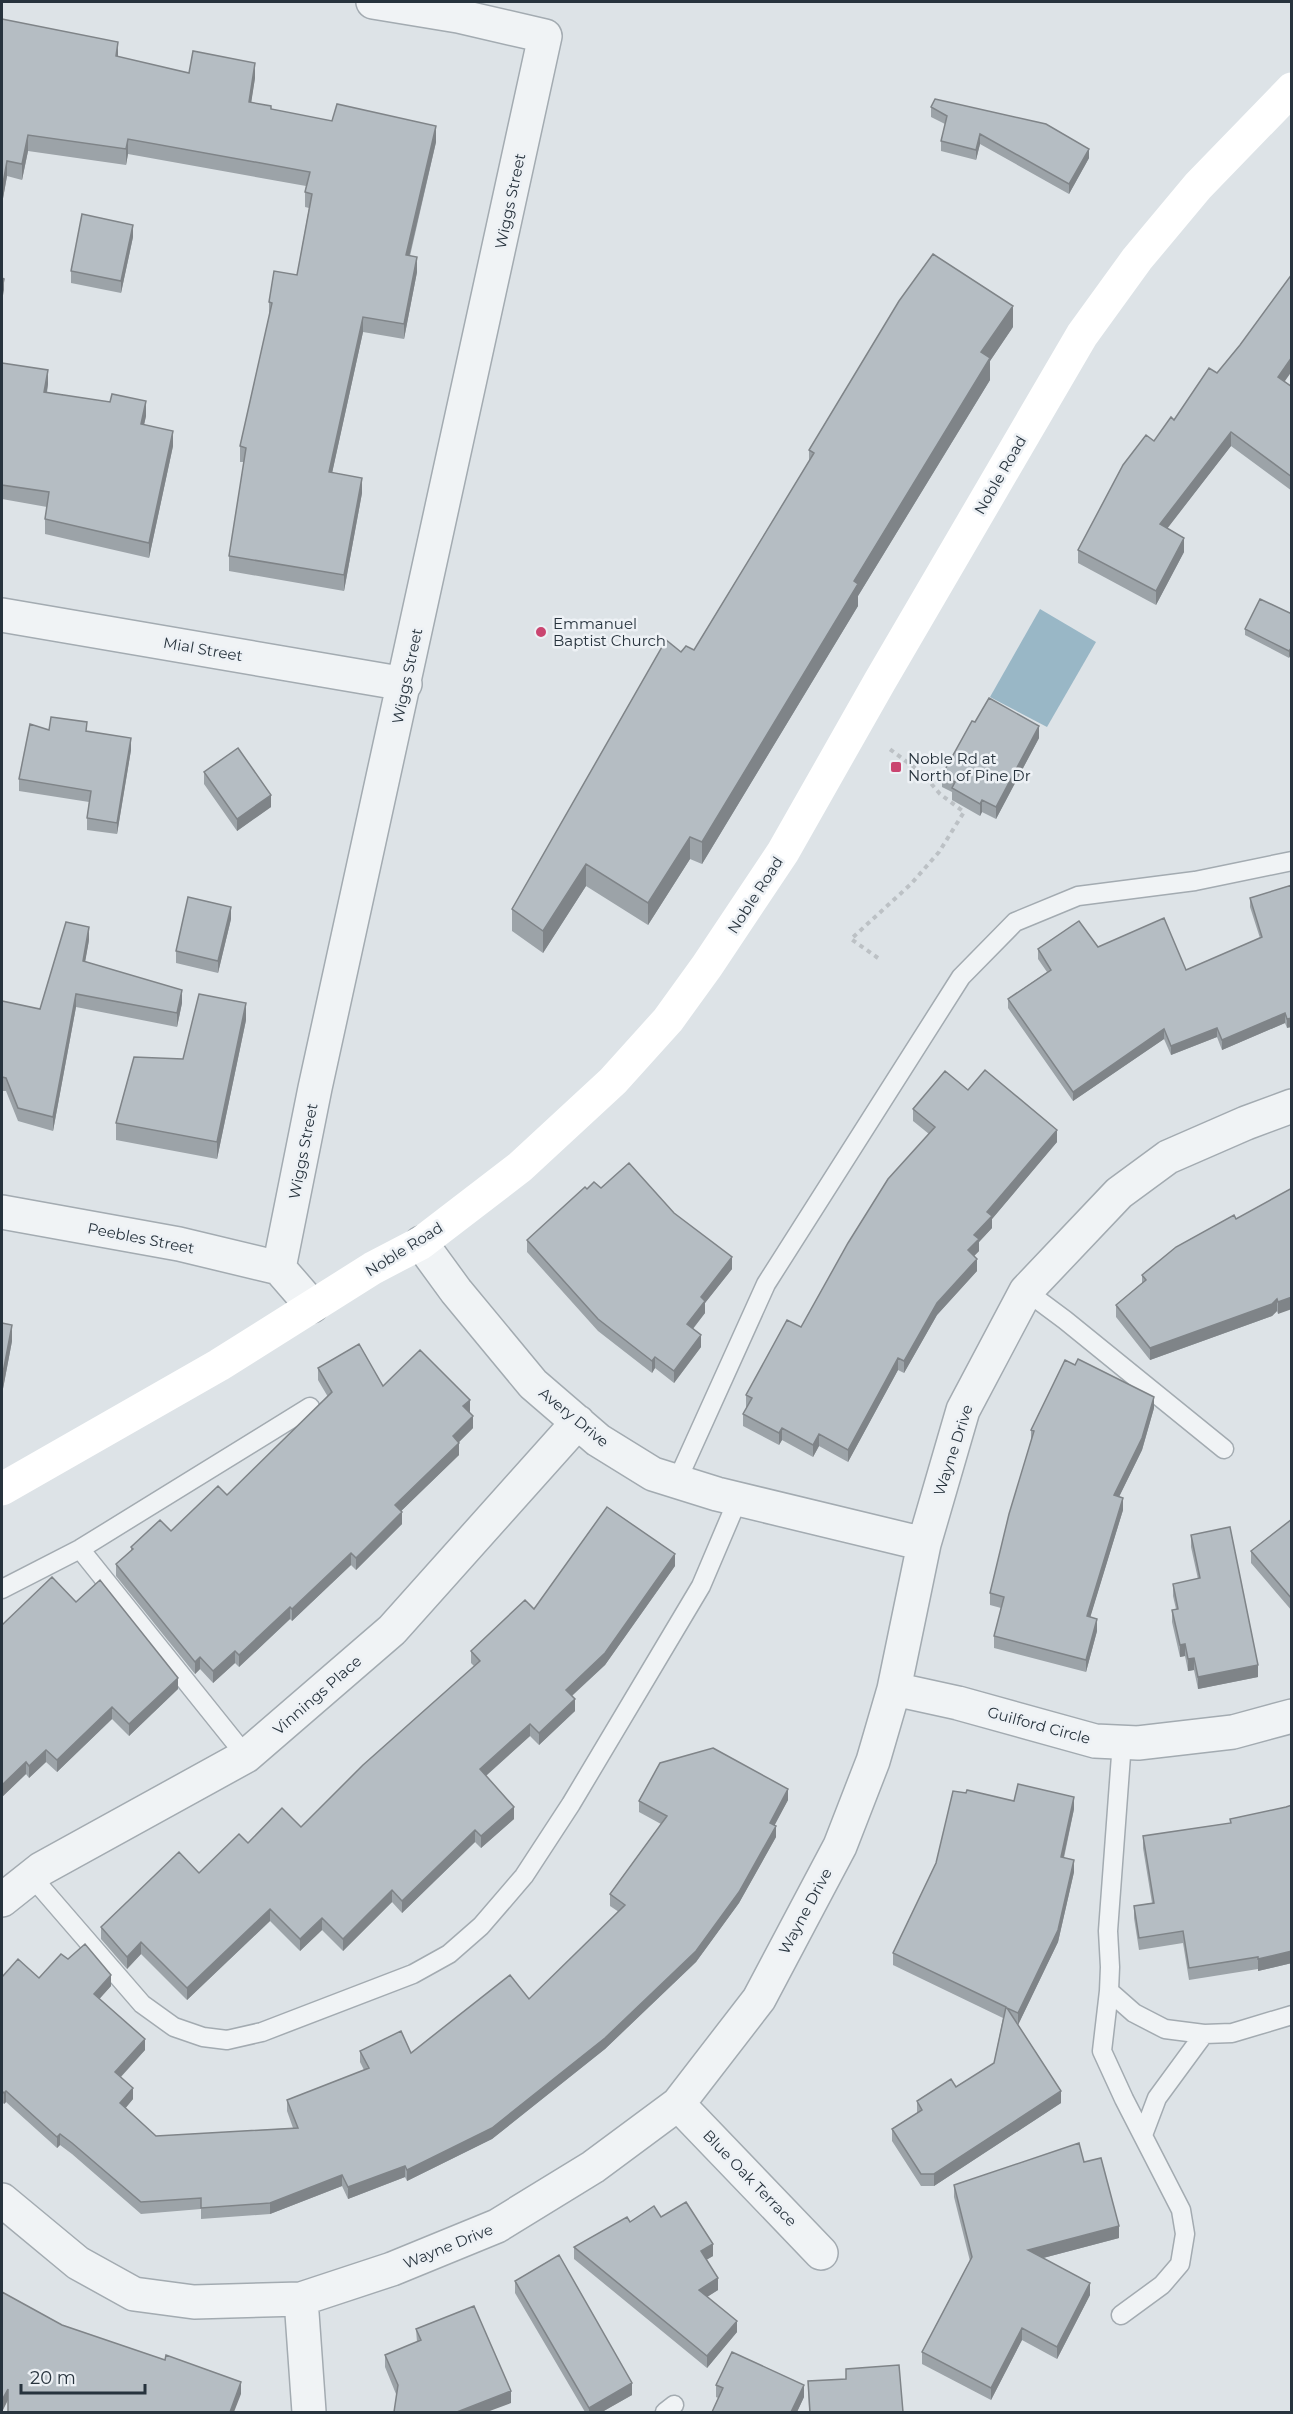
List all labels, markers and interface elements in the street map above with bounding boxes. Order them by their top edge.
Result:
street label: Wiggs Street [491,151,529,251]
street label: Noble Road [970,432,1030,518]
place label: Emmanuel Baptist Church [553,614,666,650]
marker: Emmanuel Baptist Church [534,625,548,639]
street label: Wiggs Street [388,626,426,726]
street label: Mial Street [162,633,244,665]
place label: Noble Rd at North of Pine Dr [908,749,1031,785]
marker: Noble Rd at North of Pine Dr [889,760,903,774]
street label: Noble Road [723,853,787,937]
street label: Wiggs Street [284,1101,322,1201]
street label: Peebles Street [86,1218,196,1258]
street label: Noble Road [362,1218,446,1280]
street label: Avery Drive [535,1383,613,1451]
street label: Wayne Drive [929,1402,977,1498]
street label: Vinnings Place [269,1651,365,1739]
street label: Guilford Circle [985,1702,1093,1748]
street label: Wayne Drive [774,1865,836,1957]
street label: Blue Oak Terrace [699,2126,801,2230]
street label: Wayne Drive [400,2219,496,2273]
scale bar [21,2357,146,2395]
text: 20 m [30,2367,76,2389]

